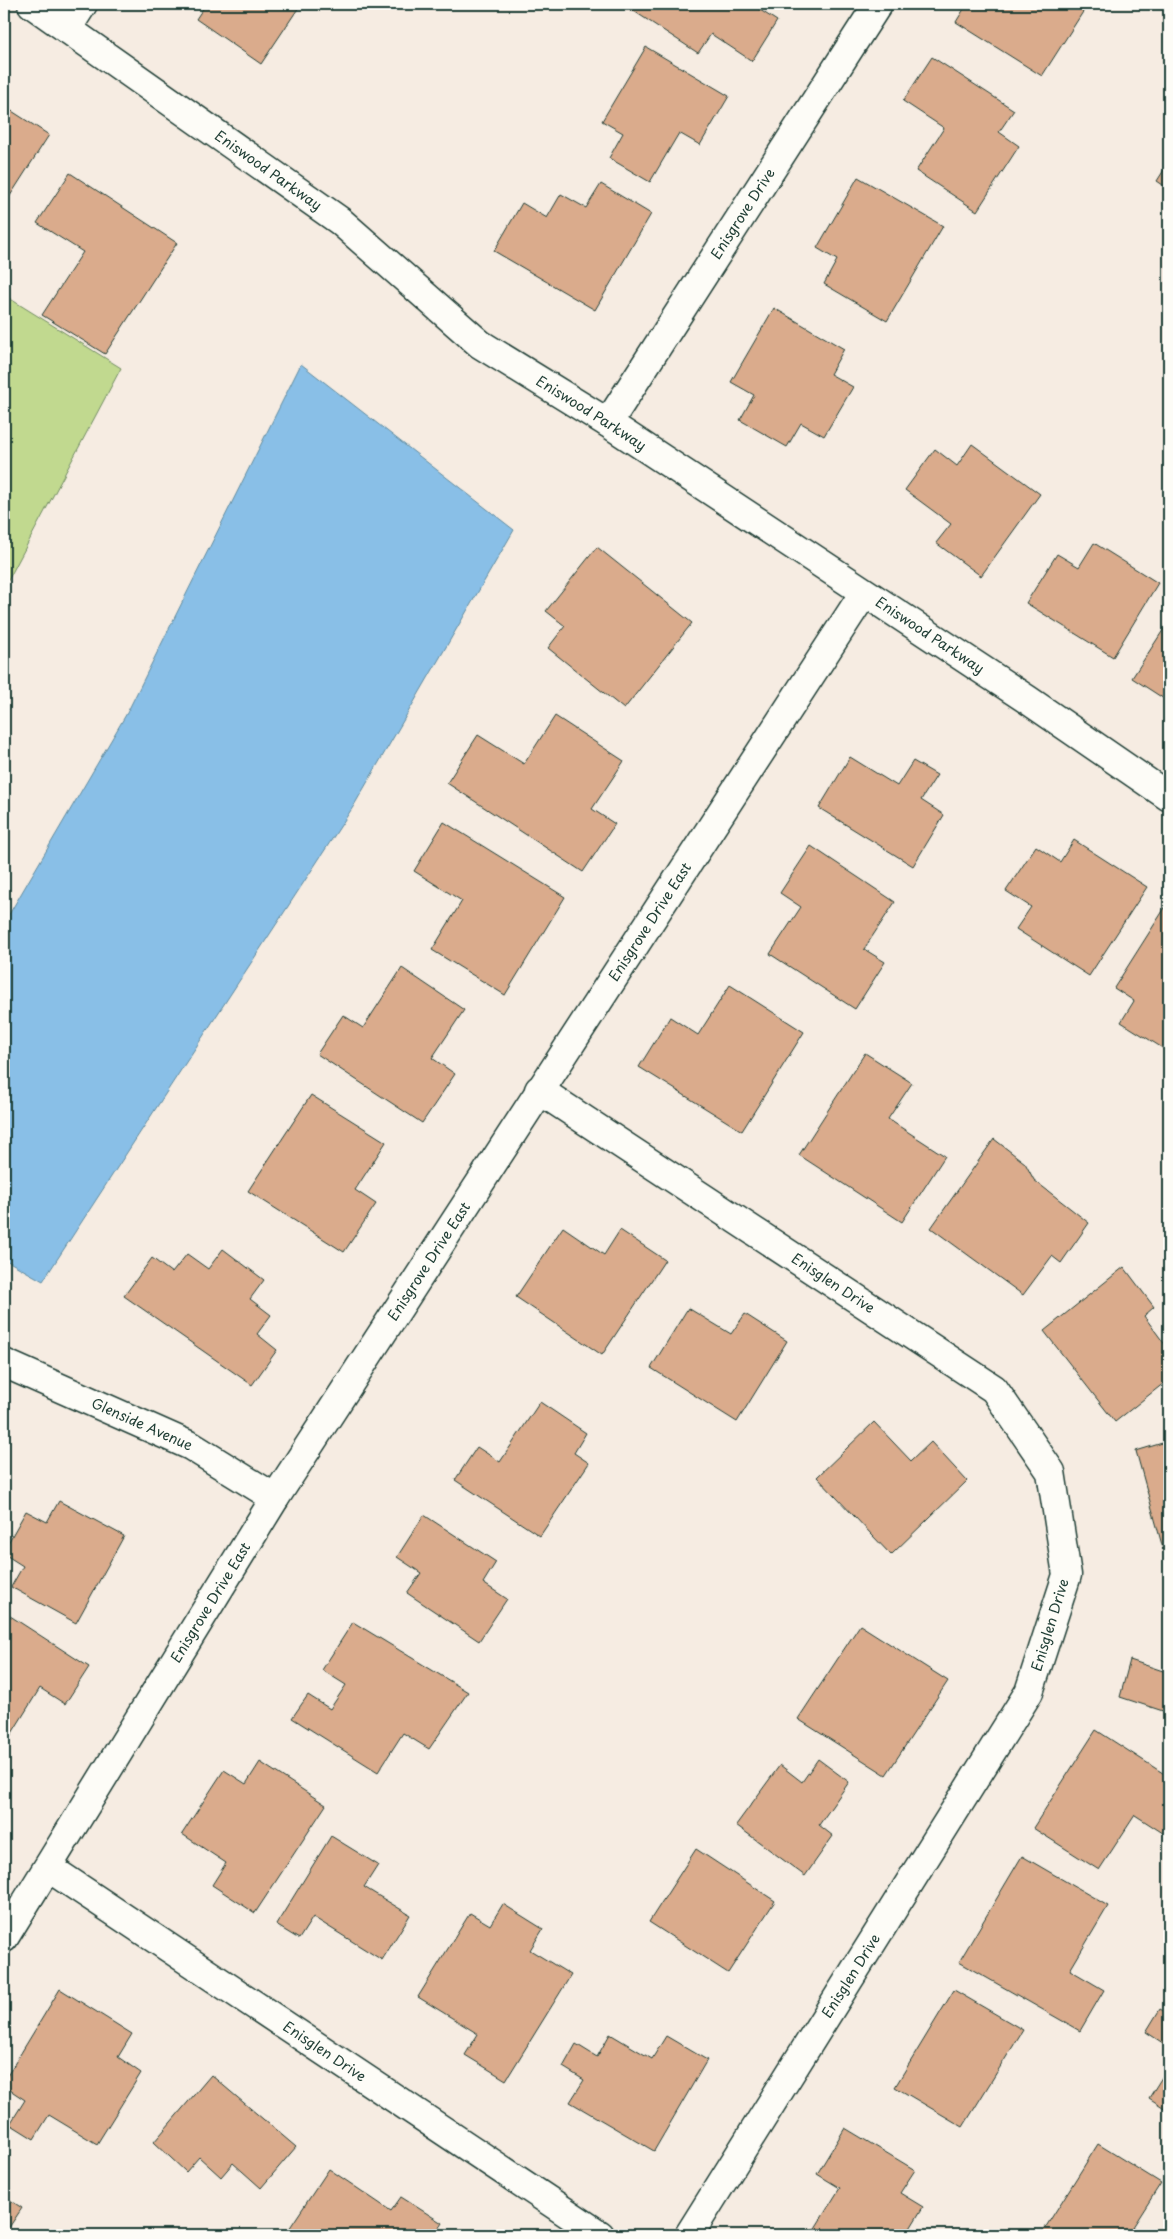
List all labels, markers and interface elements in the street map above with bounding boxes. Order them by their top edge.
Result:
street label: Eniswood Parkway [211,125,326,215]
street label: Enisgrove Drive [705,164,780,263]
street label: Eniswood Parkway [532,370,651,455]
street label: Eniswood Parkway [871,591,989,678]
street label: Enisgrove Drive East [603,858,696,985]
street label: Enisgrove Drive East [382,1197,475,1325]
street label: Enisglen Drive [788,1248,879,1318]
street label: Glenside Avenue [88,1392,196,1456]
street label: Enisgrove Drive East [165,1538,256,1667]
street label: Enisglen Drive [1025,1576,1074,1674]
street label: Enisglen Drive [816,1929,885,2022]
street label: Enisglen Drive [279,2016,371,2086]

